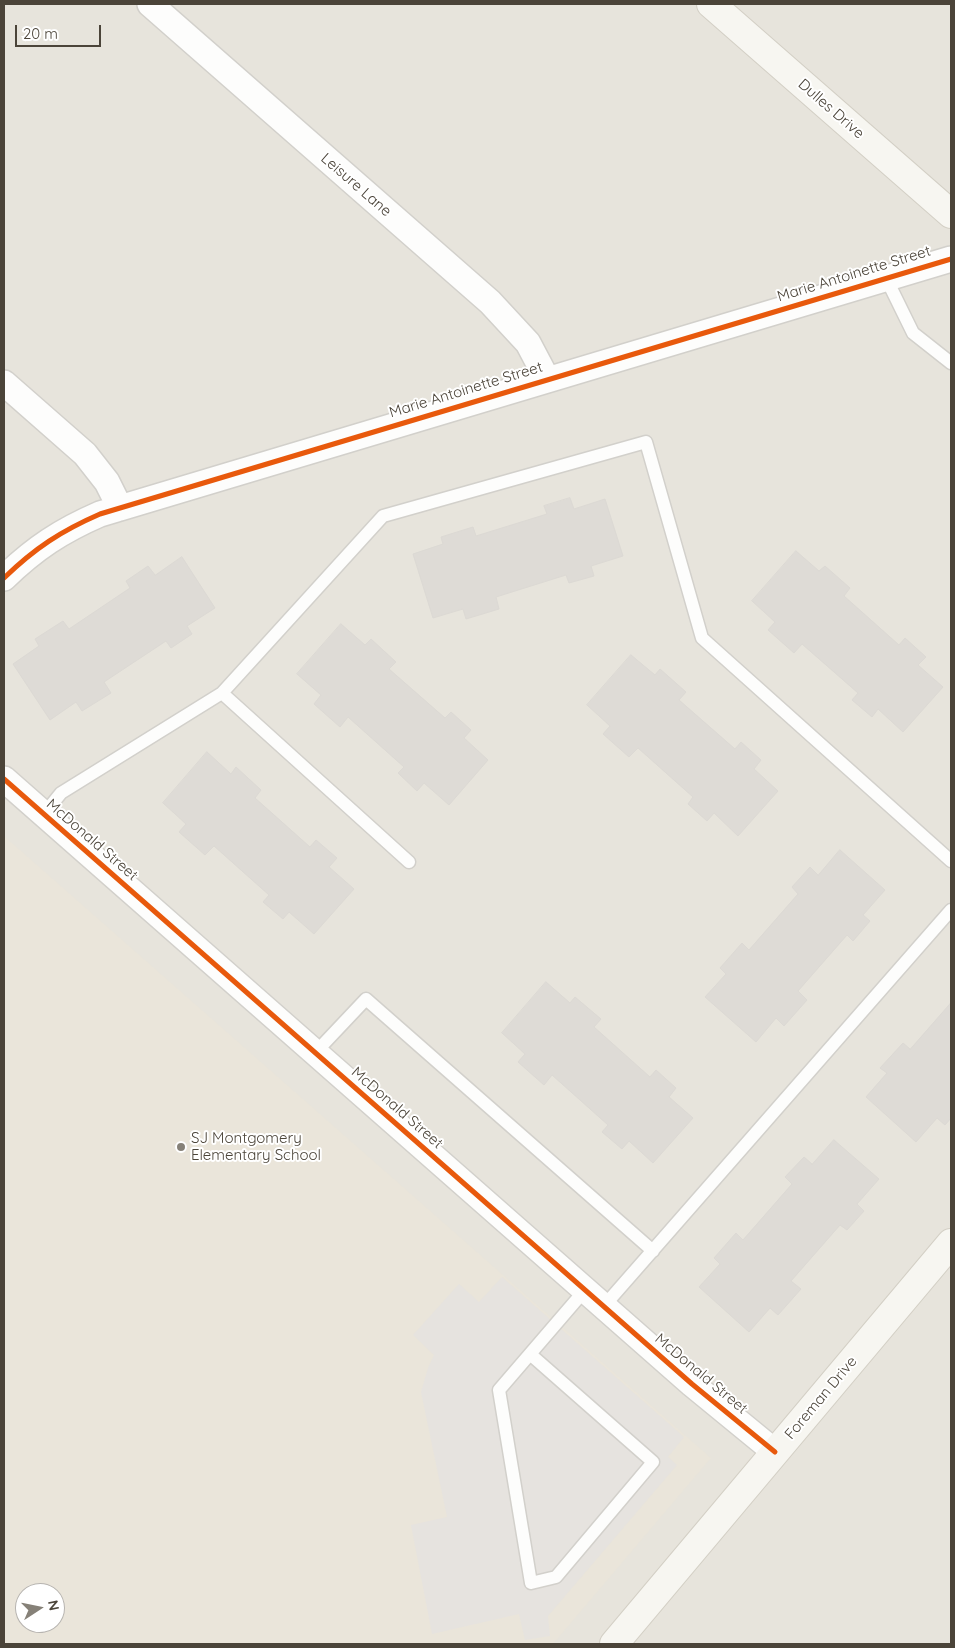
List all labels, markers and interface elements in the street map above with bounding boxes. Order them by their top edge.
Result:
scale bar [18,15,104,47]
text: 20 m [23,24,58,43]
street label: Dulles Drive [794,75,868,143]
street label: Leisure Lane [317,150,395,220]
street label: Marie Antoinette Street [775,242,933,306]
street label: Marie Antoinette Street [387,358,545,422]
street label: McDonald Street [43,795,141,885]
street label: McDonald Street [348,1063,446,1153]
place label: SJ Montgomery Elementary School [191,1129,321,1164]
marker: SJ Montgomery Elementary School [175,1141,187,1153]
street label: McDonald Street [651,1330,751,1418]
street label: Foreman Drive [781,1353,861,1443]
north arrow [15,1583,65,1633]
text: N [44,1599,64,1612]

